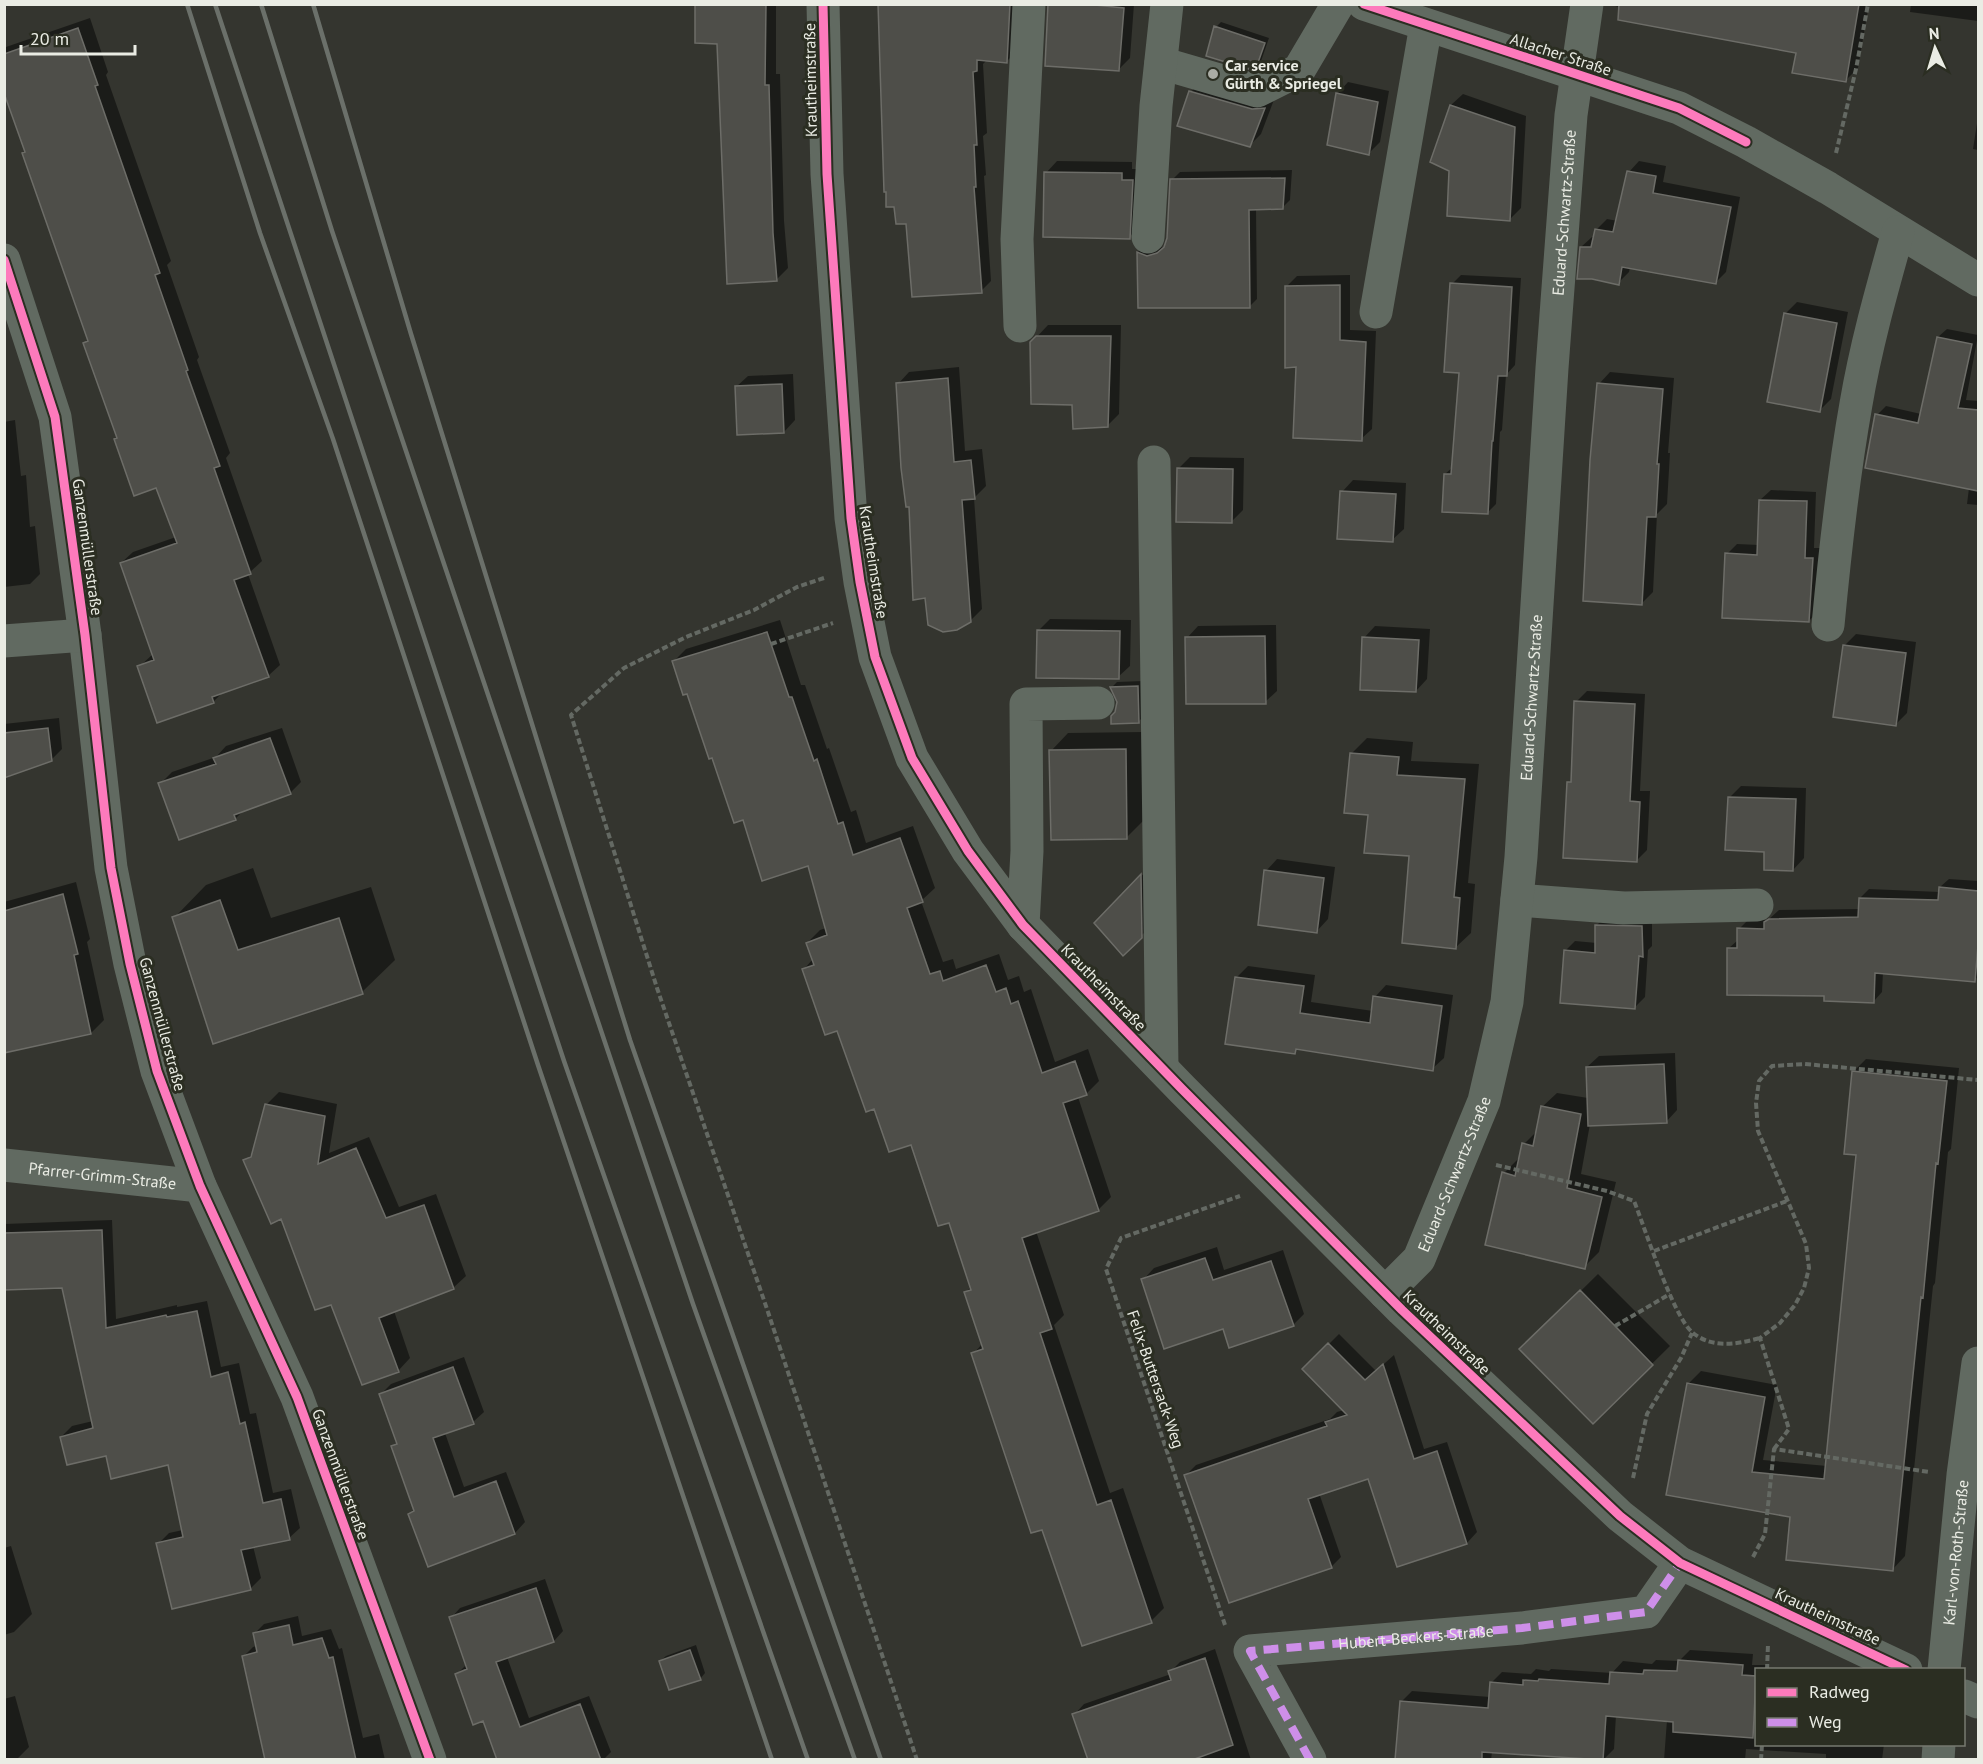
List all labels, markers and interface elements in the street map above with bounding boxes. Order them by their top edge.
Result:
scale bar [21,18,135,56]
north arrow [1905,18,1965,78]
street label: Krautheimstraße [799,23,821,137]
text: N [1928,23,1940,43]
text: 20 m [30,27,69,50]
street label: Allacher Straße [1508,28,1614,80]
place label: Car service Gürth & Spriegel [1225,55,1342,93]
marker: Car service Gürth & Spriegel [1206,67,1220,81]
street label: Eduard-Schwartz-Straße [1547,129,1580,296]
street label: Ganzenmüllerstraße [68,477,108,617]
street label: Krautheimstraße [855,504,893,620]
street label: Eduard-Schwartz-Straße [1516,614,1546,781]
street label: Krautheimstraße [1057,939,1151,1035]
street label: Ganzenmüllerstraße [135,955,191,1093]
street label: Eduard-Schwartz-Straße [1413,1095,1495,1255]
street label: Pfarrer-Grimm-Straße [28,1158,177,1193]
street label: Krautheimstraße [1399,1285,1495,1379]
street label: Felix-Buttersack-Weg [1123,1307,1189,1451]
street label: Ganzenmüllerstraße [308,1406,374,1542]
street label: Karl-von-Roth-Straße [1938,1479,1972,1626]
street label: Krautheimstraße [1772,1583,1884,1649]
street label: Hubert-Beckers-Straße [1337,1620,1494,1653]
legend [1755,1668,1965,1746]
text: Radweg [1809,1680,1870,1703]
text: Weg [1809,1710,1842,1733]

